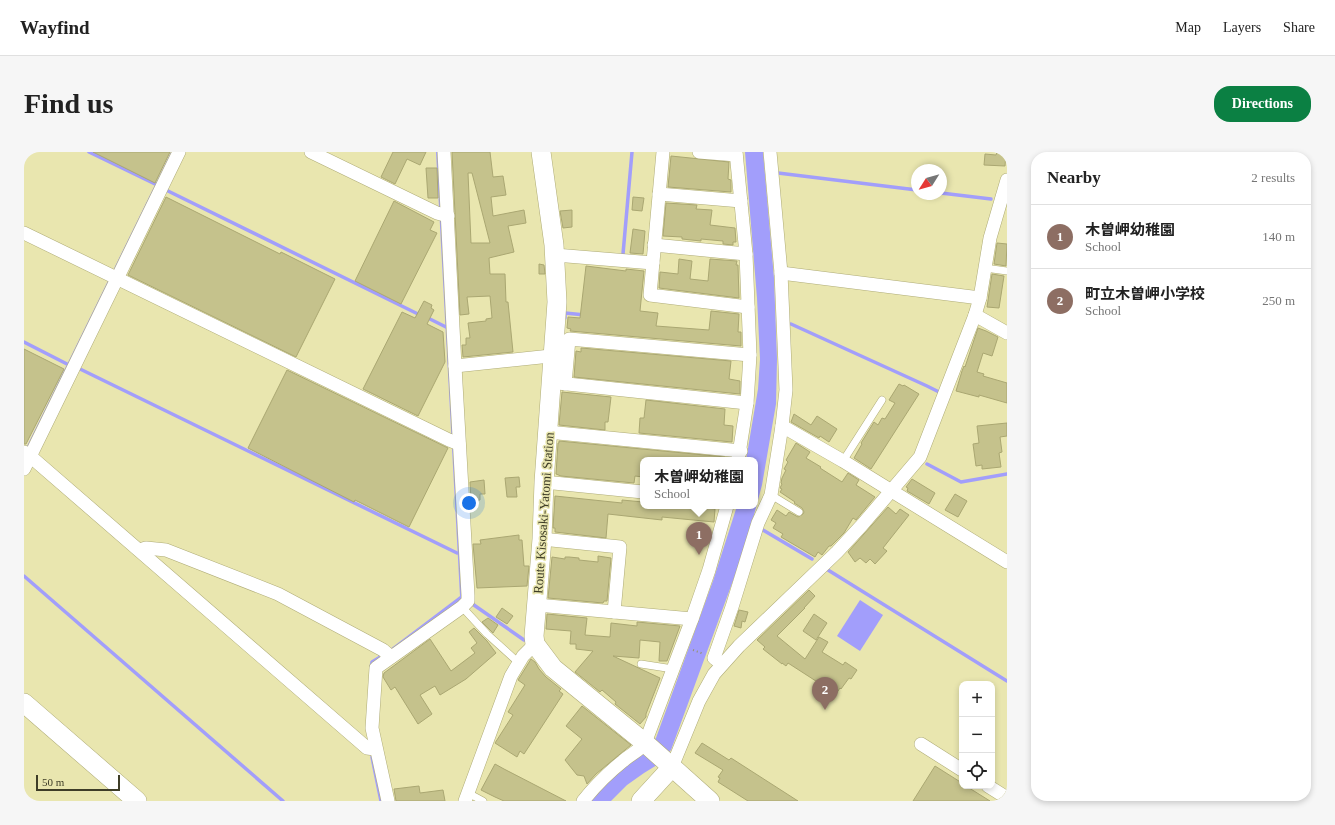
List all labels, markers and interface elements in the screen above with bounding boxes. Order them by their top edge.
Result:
text: Wayfind [20,17,90,38]
text: Map [1175,20,1201,35]
text: Layers [1223,20,1261,35]
text: Share [1283,20,1315,35]
button: Directions [1214,86,1311,122]
text: Find us [24,88,114,119]
north arrow [911,164,947,200]
text: Nearby [1047,168,1101,187]
text: 2 results [1251,170,1295,185]
text: 木曽岬幼稚園 [1085,222,1175,238]
text: 1 [1057,229,1063,244]
text: 140 m [1262,229,1295,244]
text: School [1085,239,1121,254]
text: 町立木曽岬小学校 [1085,286,1205,302]
text: 2 [1057,293,1063,308]
text: 250 m [1262,293,1295,308]
text: School [1085,303,1121,318]
street label: Route Kisosaki-Yatomi Station [530,431,557,594]
popup [640,457,758,509]
text: 木曽岬幼稚園 [654,469,744,485]
text: School [654,486,690,501]
your location [459,493,479,513]
pin: 1 [686,522,712,555]
pin: 2 [812,677,838,710]
map controls [959,681,995,789]
button: + [959,681,995,717]
button: − [959,717,995,753]
button: locate [959,753,995,789]
scale bar [36,773,120,792]
text: 50 m [42,776,64,788]

